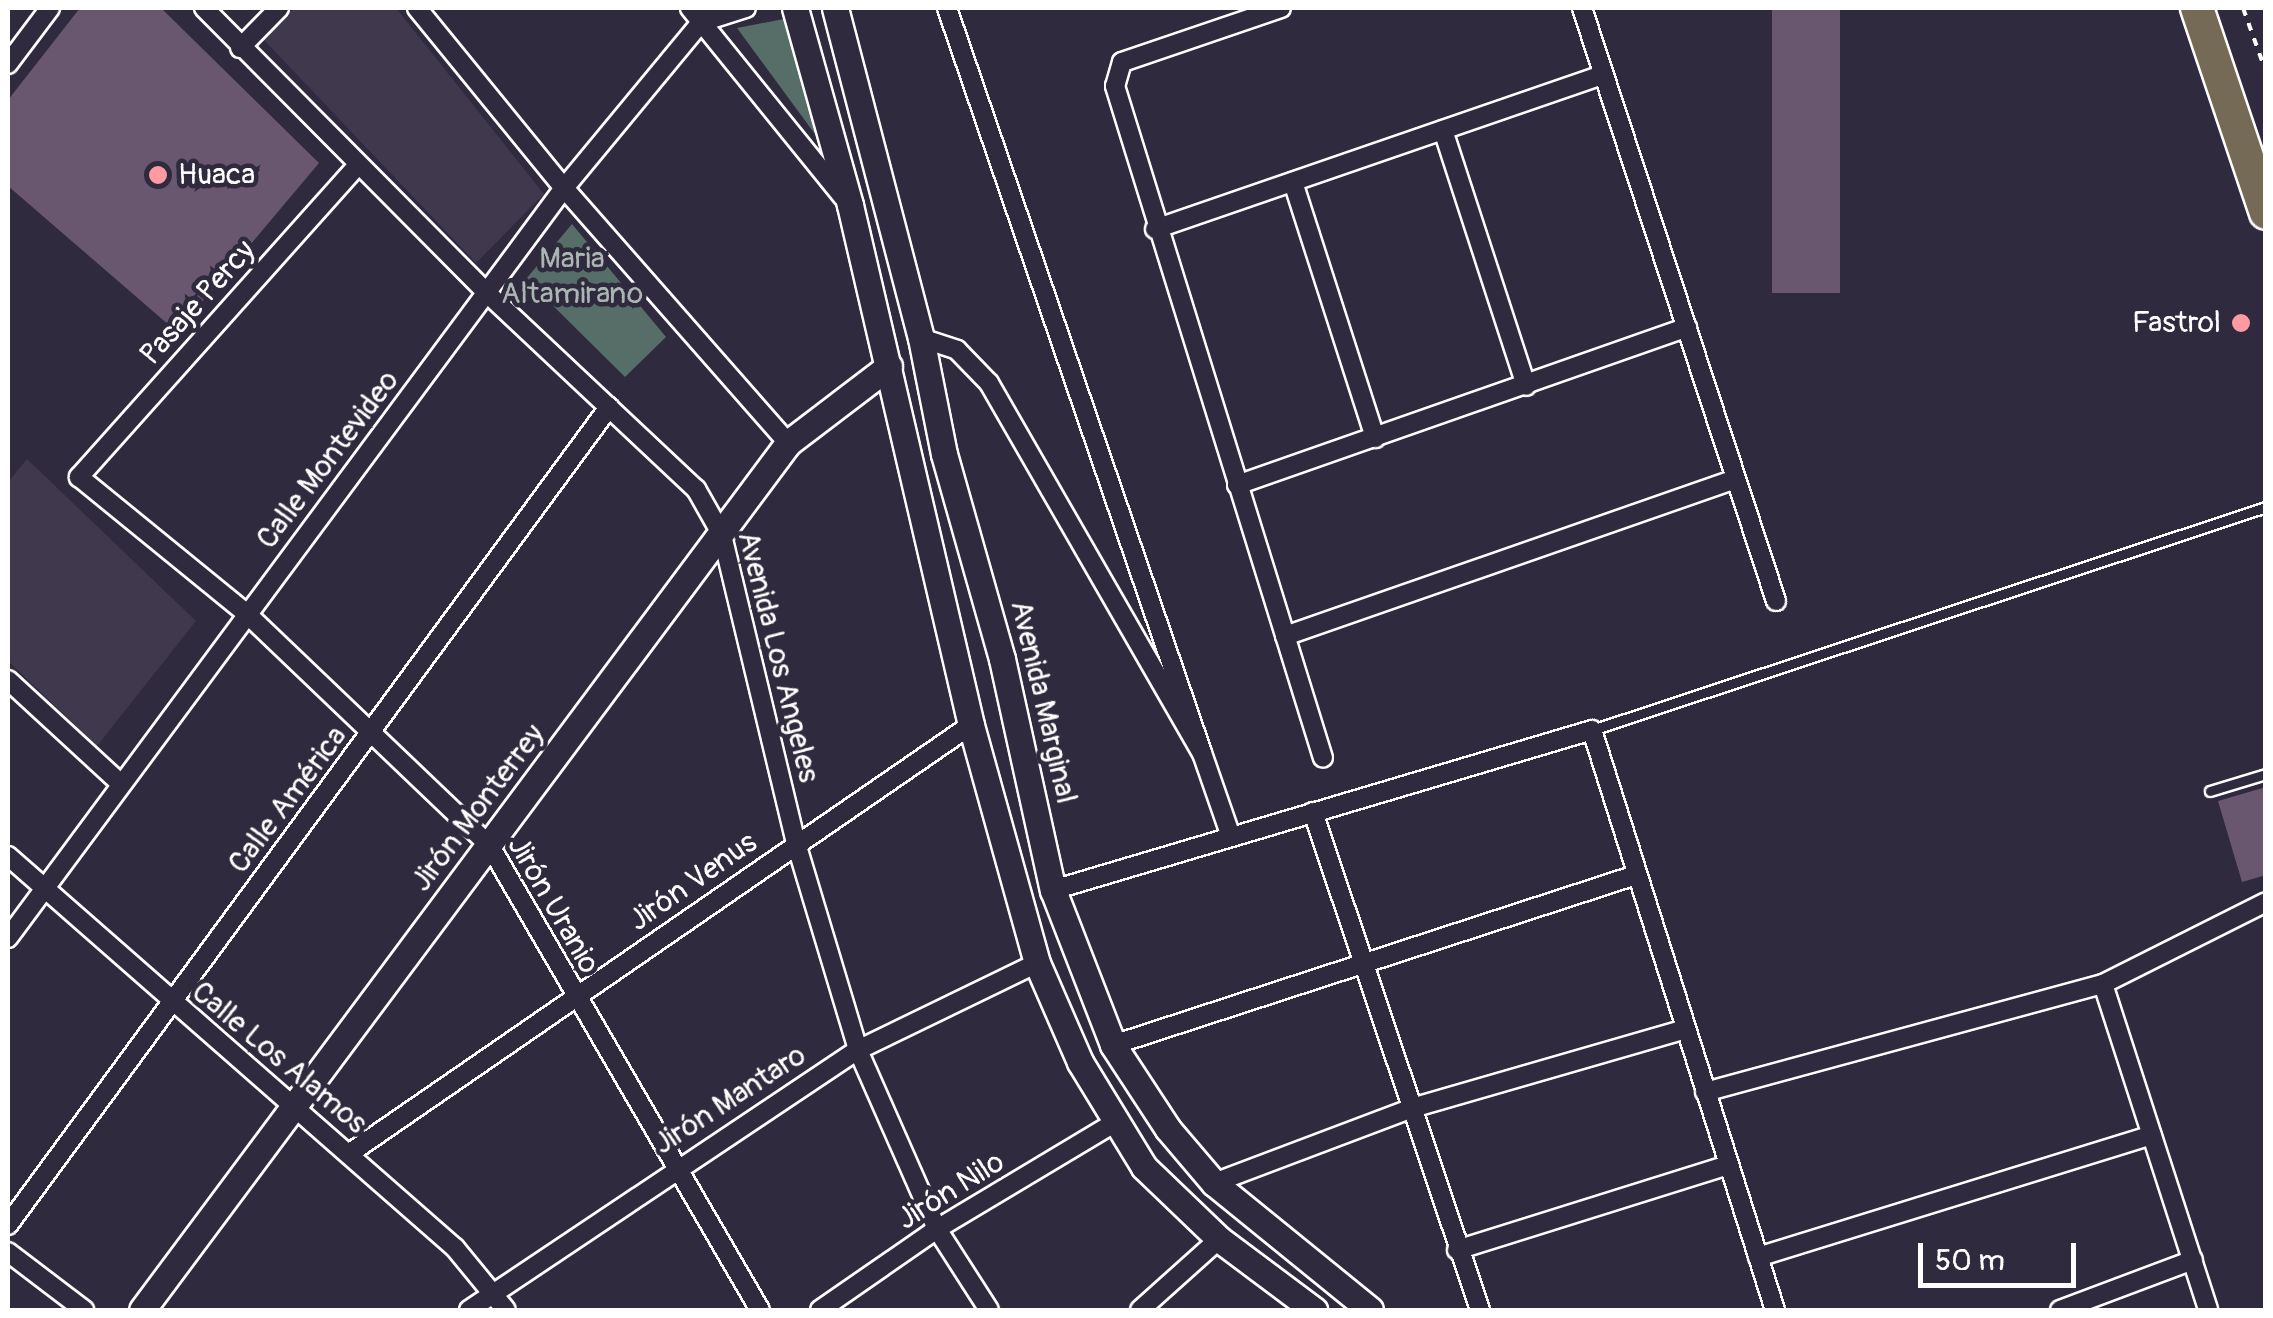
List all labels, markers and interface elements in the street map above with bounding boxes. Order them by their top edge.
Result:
place label: Huaca [178,157,255,193]
marker: Huaca [147,164,169,186]
street label: Pasaje Percy [133,233,263,373]
park label: Maria Altamirano [501,241,643,312]
place label: Fastrol [2132,305,2221,341]
marker: Fastrol [2230,312,2252,334]
street label: Calle Montevideo [249,364,407,556]
street label: Avenida Los Angeles [729,528,827,786]
street label: Avenida Marginal [1002,597,1084,807]
street label: Jirón Monterrey [404,717,552,899]
street label: Calle América [221,719,355,881]
street label: Jirón Venus [622,825,764,939]
street label: Jirón Uranio [499,830,607,980]
street label: Calle Los Alamos [184,974,374,1142]
street label: Jirón Mantaro [647,1038,813,1162]
street label: Jirón Nilo [891,1144,1011,1238]
scale bar [1923,1223,2080,1285]
text: 50 m [1935,1242,2005,1279]

